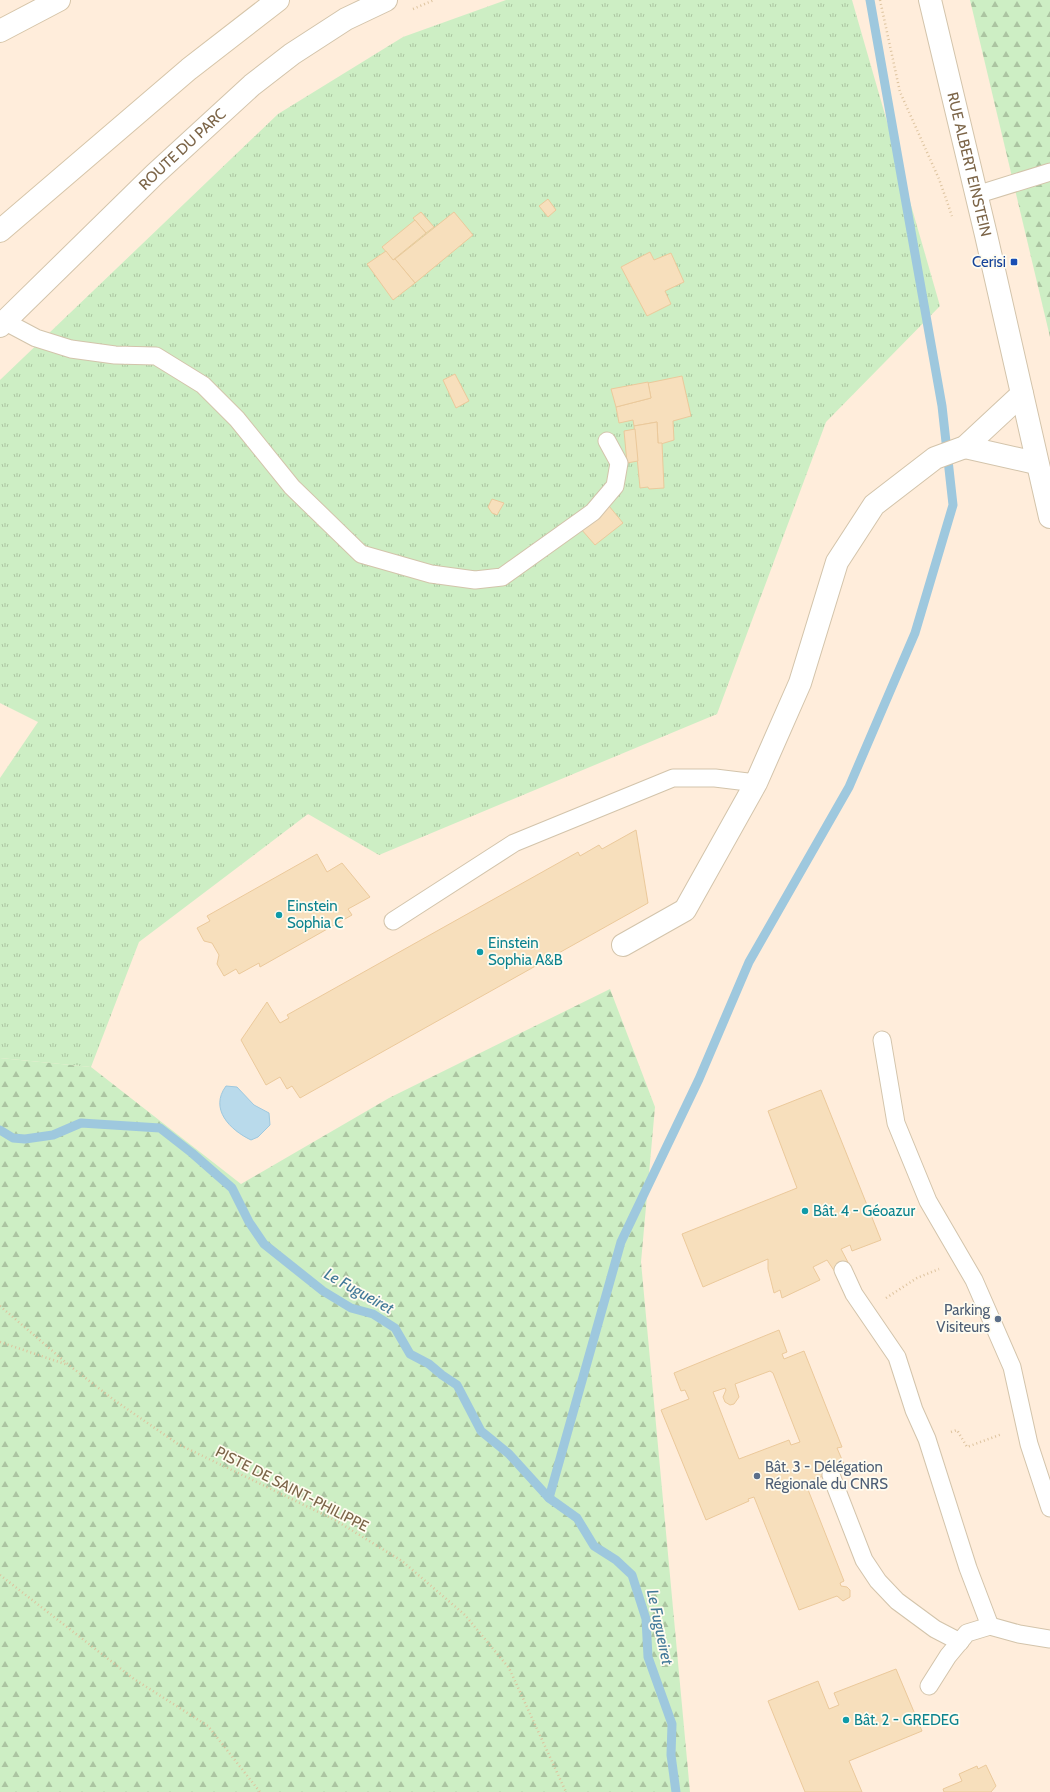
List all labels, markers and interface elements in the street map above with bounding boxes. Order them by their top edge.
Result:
street label: RUE ALBERT EINSTEIN [943,90,995,238]
street label: ROUTE DU PARC [135,105,229,194]
place label: Cerisi [972,253,1006,271]
marker: Cerisi [1009,257,1019,267]
place label: Einstein Sophia C [287,897,344,932]
marker: Einstein Sophia C [274,910,284,920]
place label: Einstein Sophia A&B [488,934,563,969]
marker: Einstein Sophia A&B [475,947,485,957]
place label: Bât. 4 - Géoazur [813,1202,915,1220]
marker: Bât. 4 - Géoazur [800,1206,810,1216]
water label: Le Fugueiret [321,1264,398,1318]
place label: Parking Visiteurs [936,1301,991,1336]
marker: Parking Visiteurs [993,1314,1003,1324]
street label: PISTE DE SAINT-PHILIPPE [212,1443,372,1535]
place label: Bât. 3 - Délégation Régionale du CNRS [765,1458,888,1493]
marker: Bât. 3 - Délégation Régionale du CNRS [752,1471,762,1481]
water label: Le Fugueiret [643,1588,677,1667]
place label: Bât. 2 - GREDEG [854,1711,959,1729]
marker: Bât. 2 - GREDEG [841,1715,851,1725]

